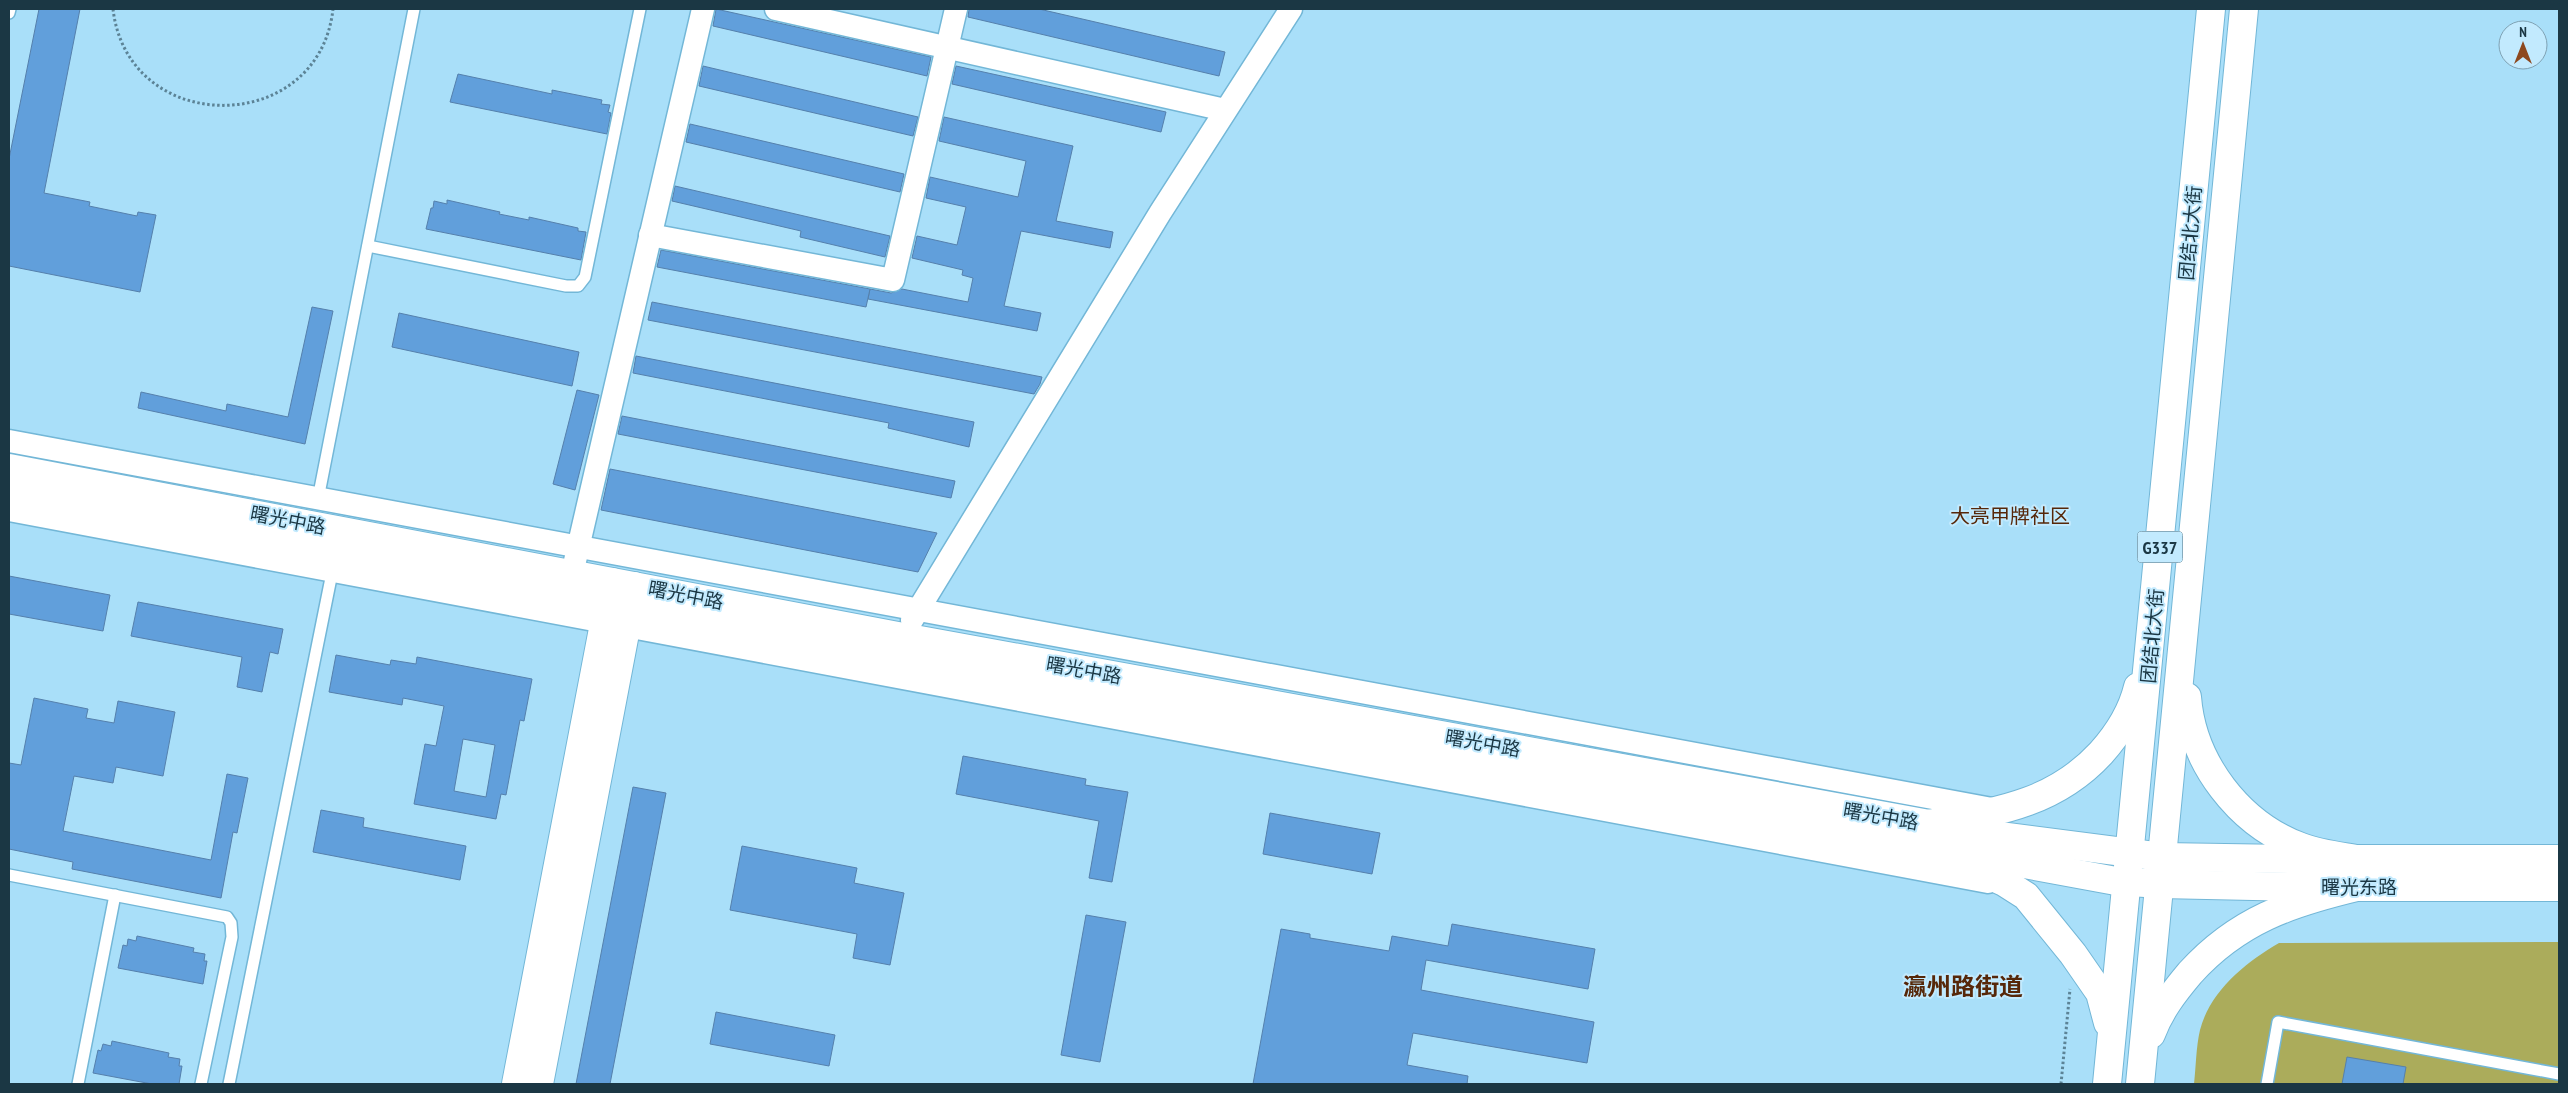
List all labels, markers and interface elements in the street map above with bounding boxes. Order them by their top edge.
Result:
north arrow [2498,20,2548,70]
text: N [2519,23,2527,41]
street label: 团结北大街 [2174,185,2206,281]
street label: 曙光中路 [248,501,328,539]
district label: 大亮甲牌社区 [1950,503,2070,529]
road number: G337 [2138,532,2182,562]
street label: 曙光中路 [646,576,726,614]
street label: 团结北大街 [2136,588,2168,684]
street label: 曙光中路 [1044,652,1124,688]
street label: 曙光中路 [1443,725,1523,761]
street label: 曙光中路 [1841,798,1921,834]
street label: 曙光东路 [2321,875,2397,899]
district label: 瀛州路街道 [1903,971,2023,1002]

